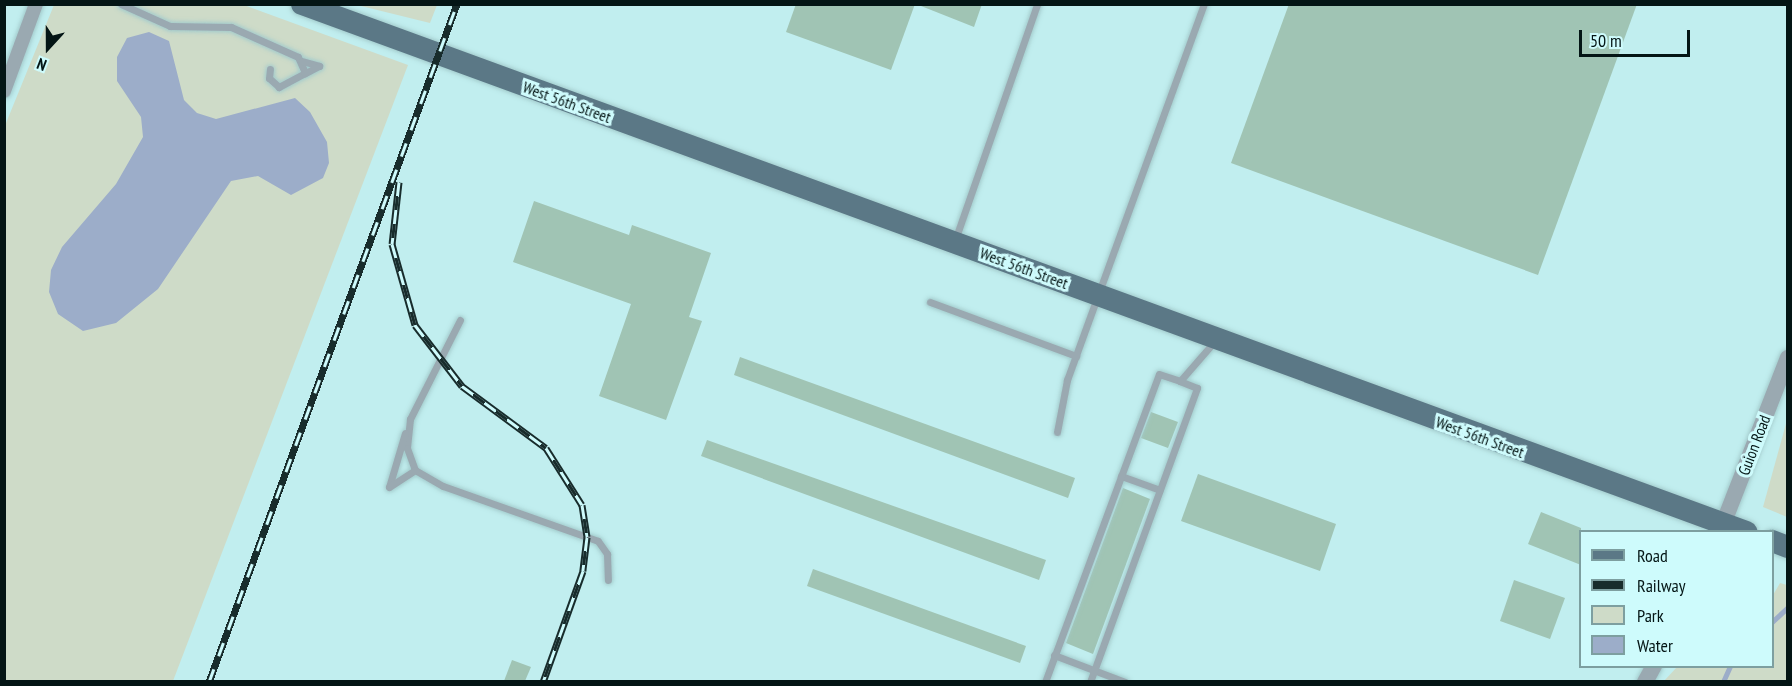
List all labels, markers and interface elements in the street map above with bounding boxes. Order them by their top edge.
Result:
north arrow [18,18,78,78]
scale bar [1582,18,1693,56]
text: 50 m [1590,29,1622,52]
text: N [34,54,49,76]
street label: West 56th Street [520,77,614,127]
street label: West 56th Street [977,243,1071,293]
street label: West 56th Street [1433,412,1527,462]
street label: Guion Road [1734,412,1774,478]
legend [1579,530,1774,668]
text: Road [1637,544,1668,567]
text: Railway [1637,574,1686,597]
text: Park [1637,604,1664,627]
text: Water [1637,634,1673,657]

